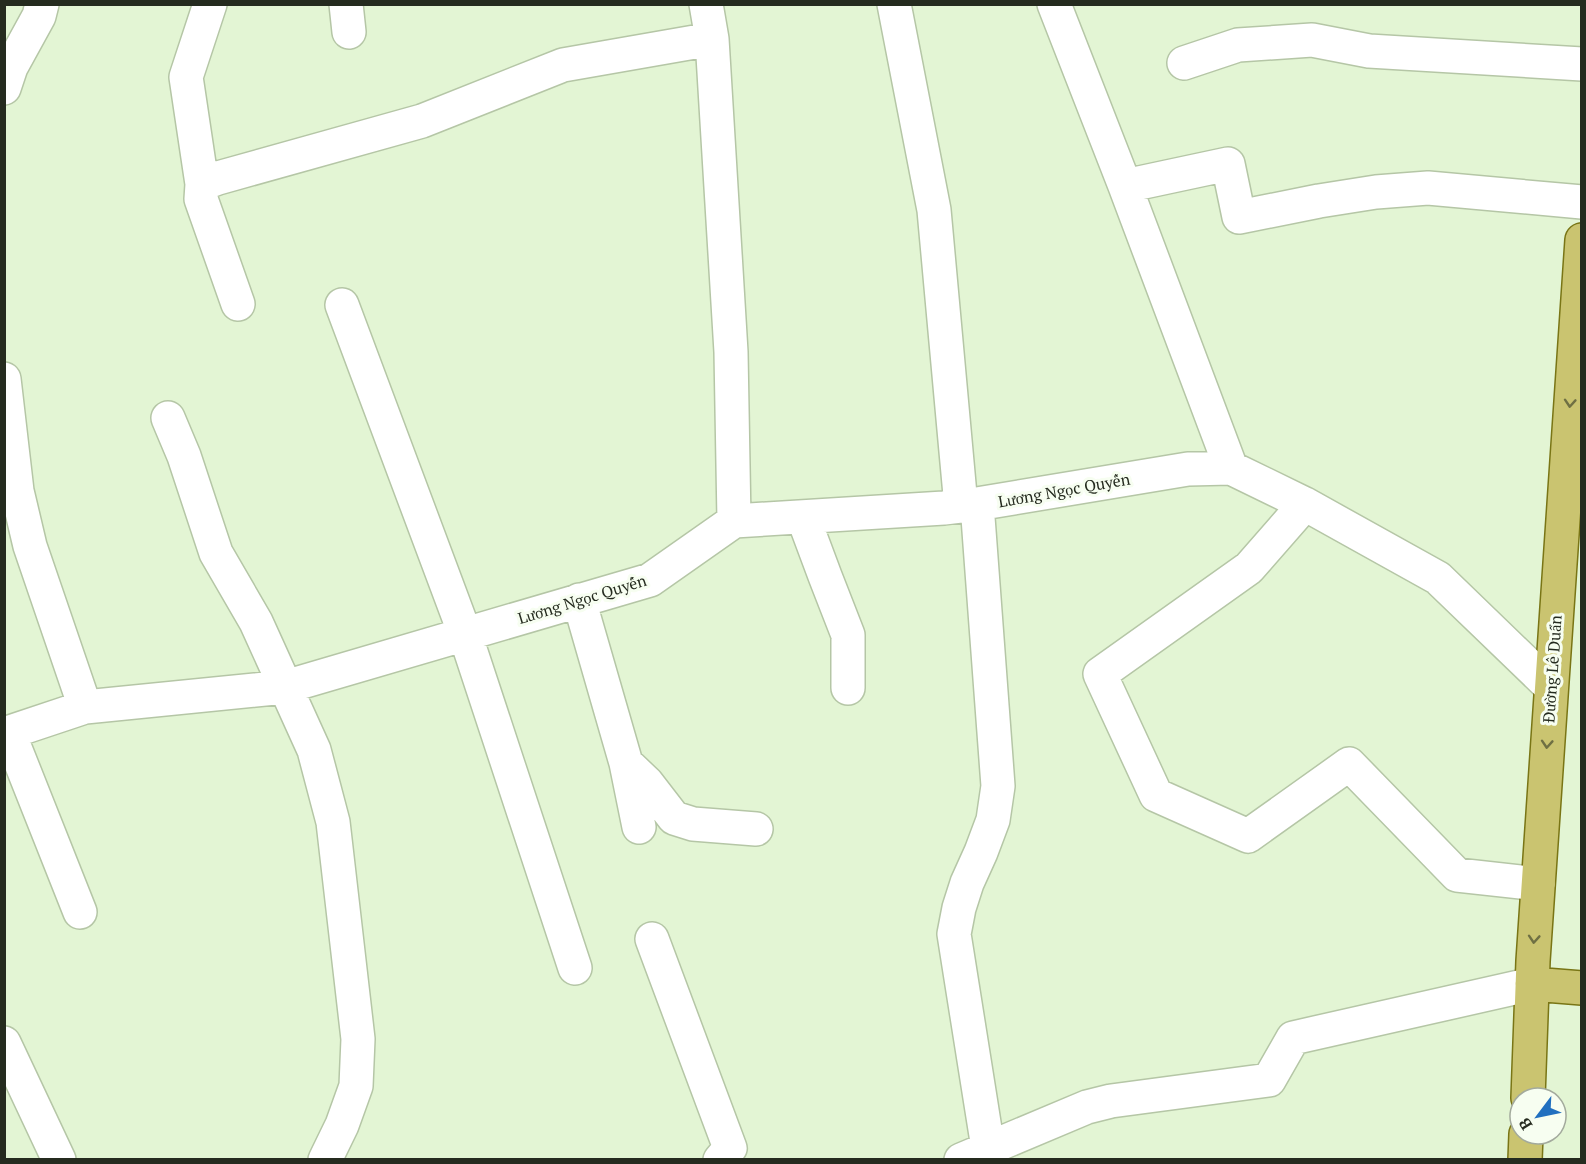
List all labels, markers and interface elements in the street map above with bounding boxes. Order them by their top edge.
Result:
one-way arrow [1564,399,1577,408]
street label: Lương Ngọc Quyến [996,467,1132,512]
street label: Lương Ngọc Quyến [515,569,650,629]
street label: Đường Lê Duẩn [1537,614,1567,724]
one-way arrow [1541,740,1554,749]
one-way arrow [1528,934,1541,943]
north arrow [1508,1086,1568,1146]
text: B [1513,1114,1537,1134]

